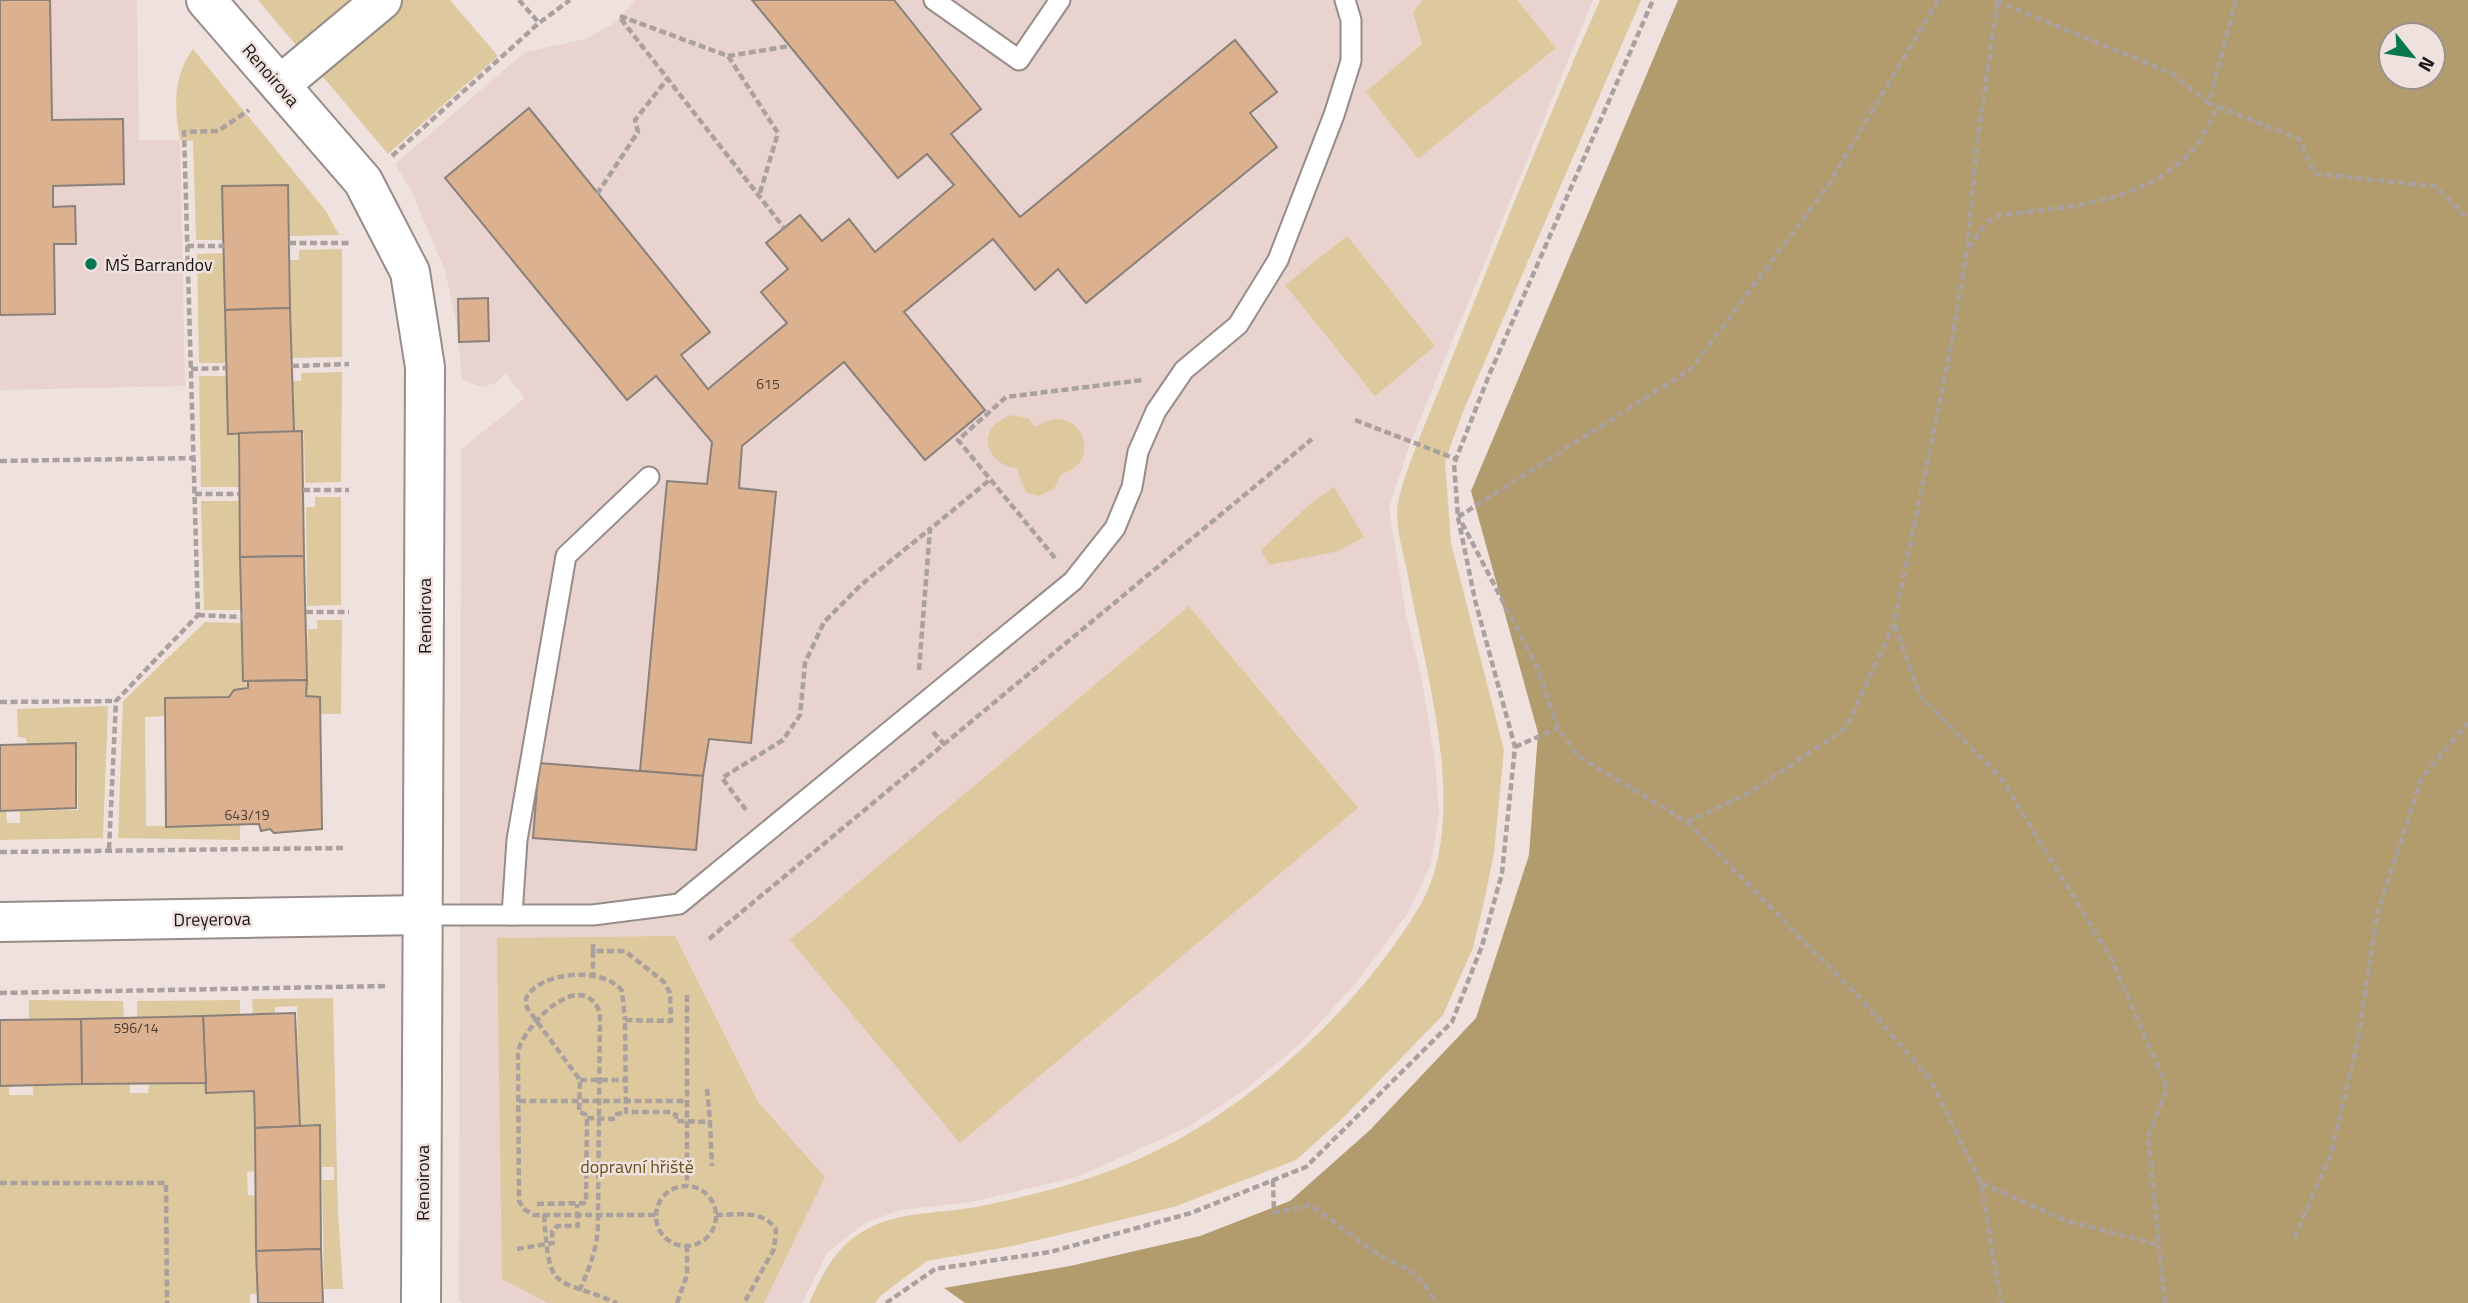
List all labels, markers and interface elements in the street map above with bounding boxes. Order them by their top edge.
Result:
north arrow [2377,21,2447,91]
street label: Renoirova [236,37,306,113]
text: N [2411,52,2443,78]
place label: MŠ Barrandov [105,251,213,278]
marker: MŠ Barrandov [83,256,99,272]
house number: 615 [756,373,780,394]
street label: Renoirova [411,578,438,654]
house number: 643/19 [225,804,270,825]
street label: Dreyerova [173,905,251,933]
house number: 596/14 [114,1017,159,1038]
street label: Renoirova [409,1145,436,1221]
park label: dopravní hřiště [580,1153,694,1180]

